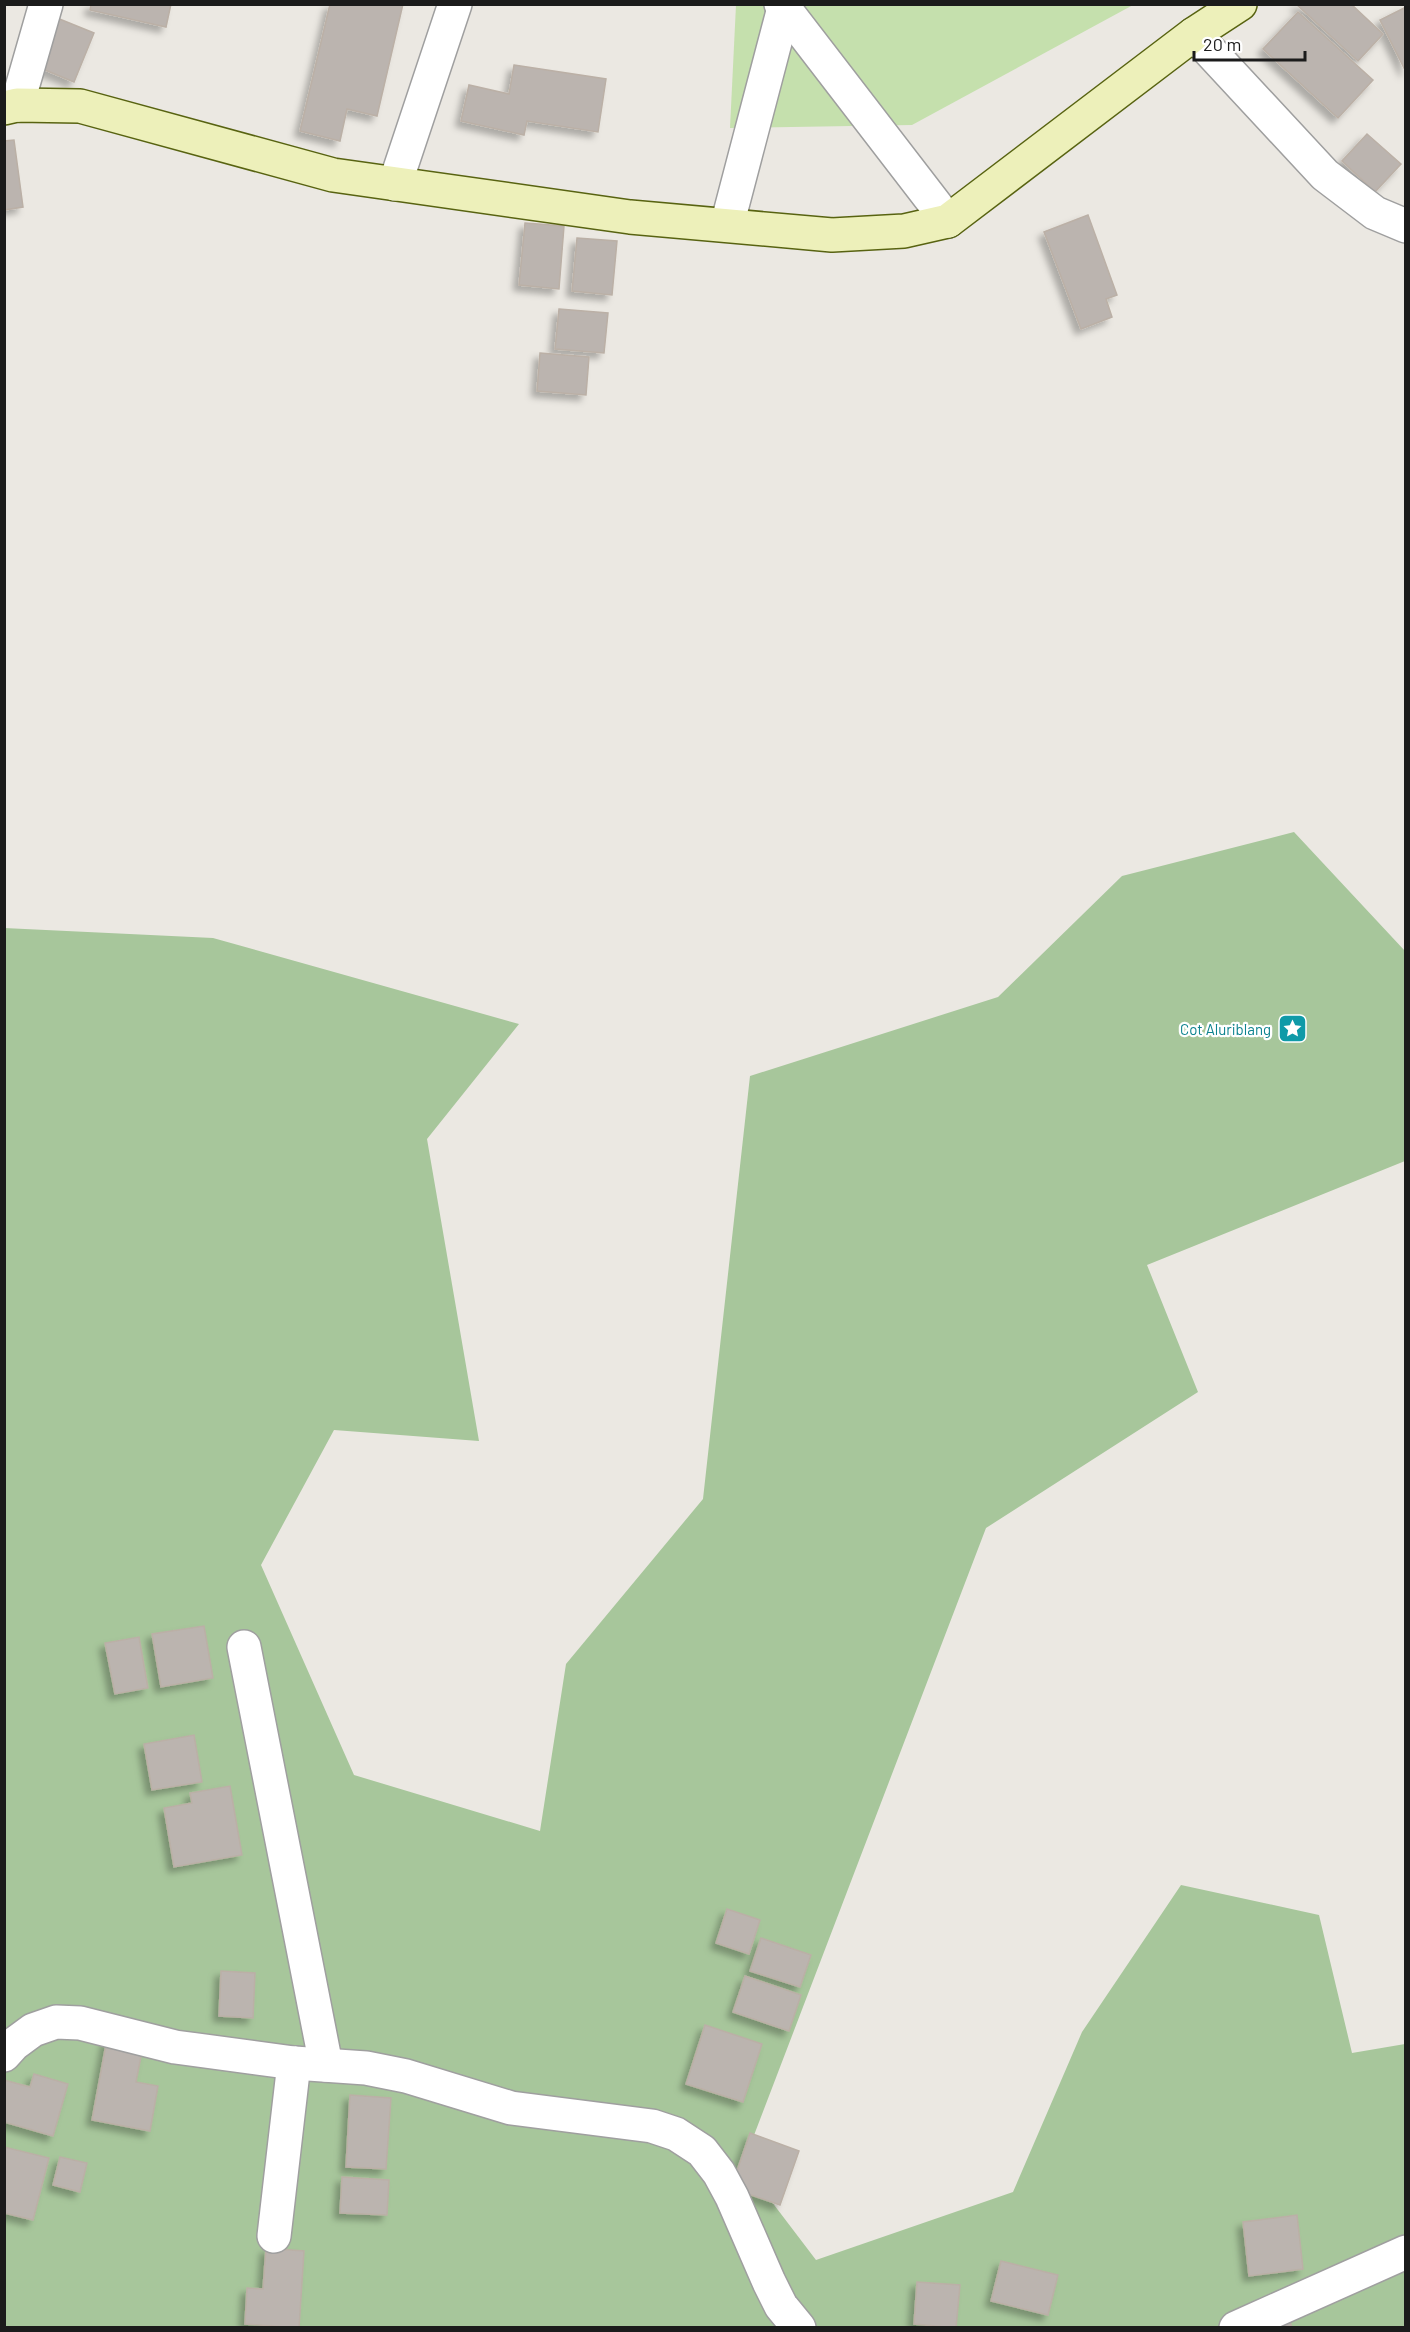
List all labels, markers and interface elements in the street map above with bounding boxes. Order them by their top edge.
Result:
scale bar [1194,24,1305,62]
text: 20 m [1203,33,1241,55]
place icon: Cot Aluriblang [1276,1013,1308,1045]
place label: Cot Aluriblang [1180,1020,1271,1038]

